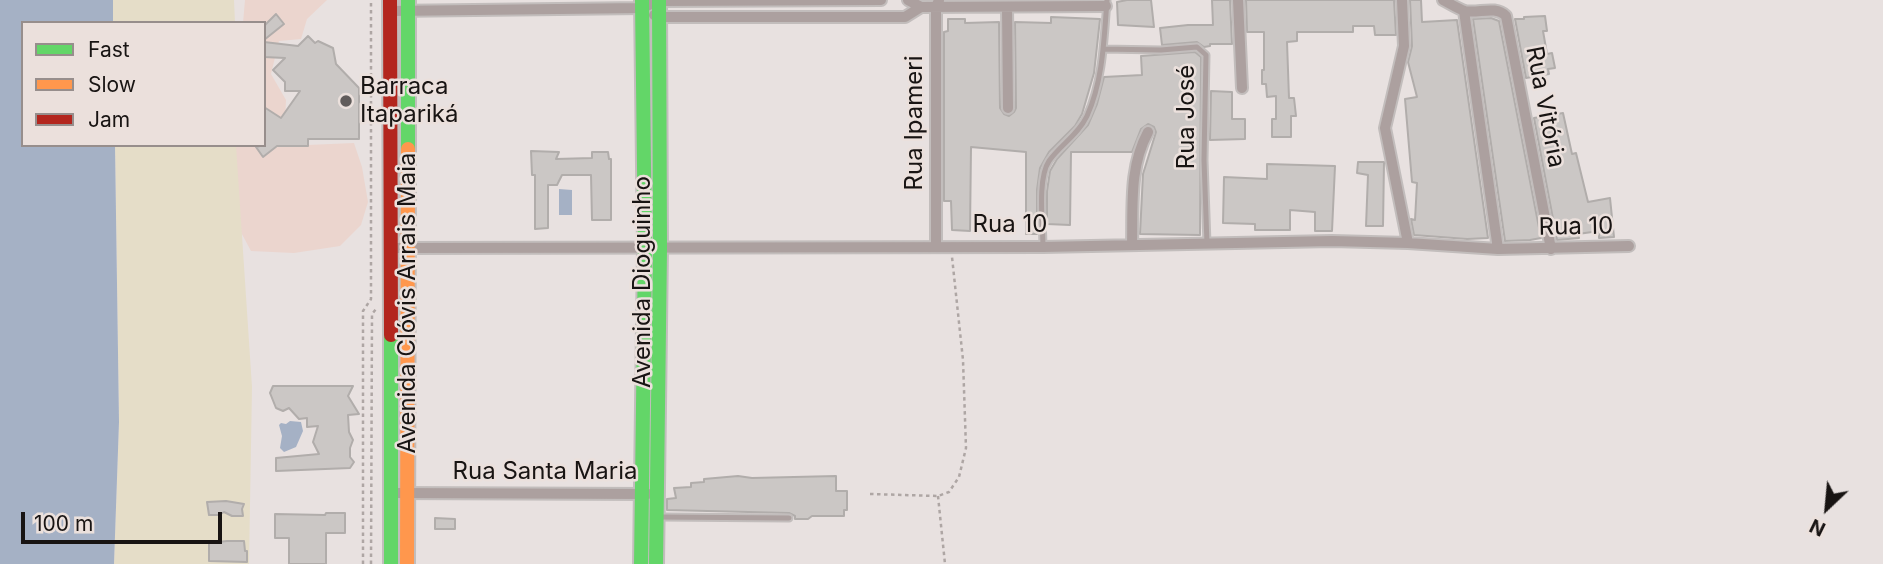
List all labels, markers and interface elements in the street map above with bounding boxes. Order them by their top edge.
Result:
legend [21,21,266,147]
text: Fast [88,37,130,62]
street label: Rua Vitória [1519,44,1571,170]
street label: Rua Ipameri [901,56,929,190]
street label: Rua José [1173,65,1201,169]
text: Slow [88,72,136,97]
place label: Barraca Itapariká [360,73,459,129]
marker: Barraca Itapariká [338,93,354,109]
text: Jam [88,107,130,132]
street label: Avenida Clóvis Arrais Maia [394,153,422,453]
street label: Avenida Dioguinho [629,176,657,388]
street label: Rua 10 [973,211,1047,239]
street label: Rua 10 [1538,212,1614,242]
street label: Rua Santa Maria [453,458,637,486]
north arrow [1792,473,1862,543]
scale bar [24,498,226,542]
text: 100 m [34,511,93,536]
text: N [1806,514,1829,541]

